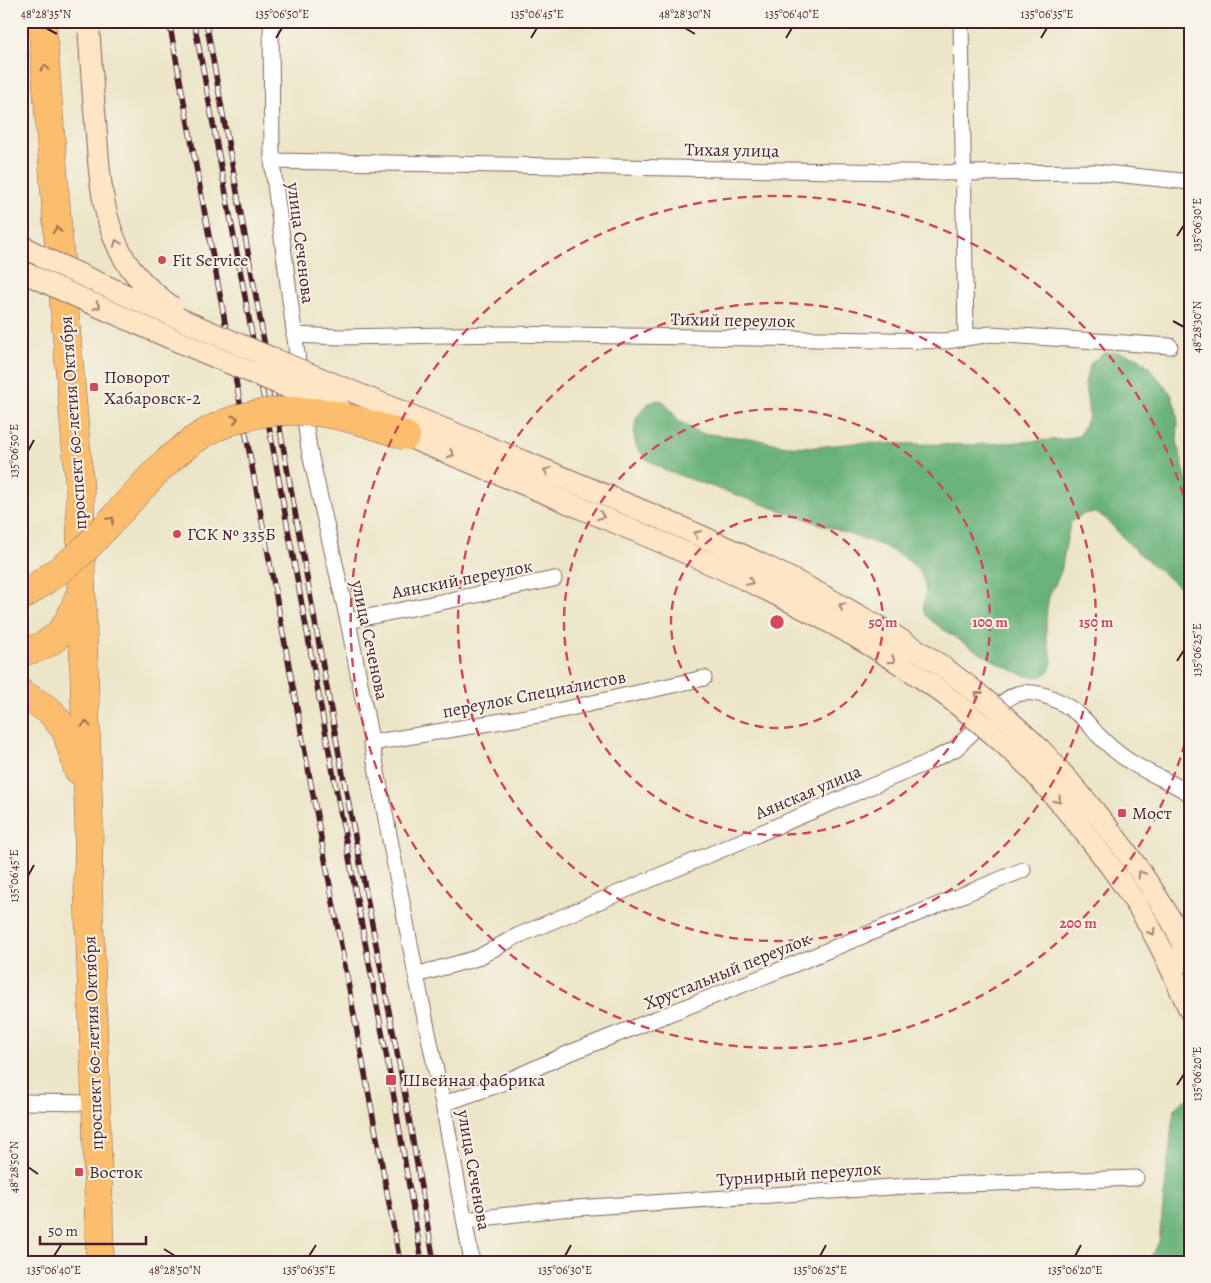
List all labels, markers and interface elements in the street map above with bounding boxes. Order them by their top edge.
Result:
text: 48°28'35"N [21,6,72,22]
text: 135°06'50"E [255,6,309,22]
text: 135°06'45"E [510,6,564,22]
text: 48°28'30"N [659,6,711,22]
text: 135°06'40"E [765,6,819,22]
text: 135°06'35"E [1021,6,1073,22]
one-way arrow [39,64,50,72]
street label: Тихая улица [684,137,780,163]
street label: улица Сеченова [282,180,320,306]
text: 135°06'30"E [1189,198,1205,252]
one-way arrow [52,226,63,234]
one-way arrow [113,239,123,248]
place label: Fit Service [172,248,248,272]
marker: Fit Service [156,254,168,266]
one-way arrow [92,300,101,311]
text: 48°28'30"N [1189,301,1205,353]
street label: Тихий переулок [670,307,796,333]
street label: проспект 60-летия Октября [54,315,92,531]
place label: Поворот Хабаровск-2 [104,365,201,410]
marker: Поворот Хабаровск-2 [88,381,100,393]
one-way arrow [231,414,239,424]
text: 135°06'50"E [6,424,22,478]
one-way arrow [446,448,455,459]
one-way arrow [543,467,552,478]
one-way arrow [596,510,605,521]
one-way arrow [105,516,114,525]
place label: ГСК № 335Б [187,522,276,546]
marker: ГСК № 335Б [171,528,183,540]
one-way arrow [693,530,702,541]
street label: Аянский переулок [388,554,535,605]
one-way arrow [745,576,754,586]
street label: улица Сеченова [345,577,395,703]
one-way arrow [839,602,848,612]
text: 50 m [868,612,898,632]
text: 100 m [972,612,1008,632]
text: 150 m [1079,612,1114,632]
centre of rings [768,613,786,631]
text: 135°06'25"E [1189,623,1205,677]
one-way arrow [887,653,896,663]
street label: переулок Специалистов [440,664,628,724]
one-way arrow [975,692,984,700]
one-way arrow [81,720,91,728]
street label: Аянская улица [750,759,865,826]
one-way arrow [1053,794,1062,803]
place label: Мост [1132,801,1172,825]
marker: Мост [1116,807,1128,819]
text: 135°06'45"E [6,849,22,903]
one-way arrow [1138,871,1147,880]
text: 200 m [1059,913,1097,933]
street label: Хрустальный переулок [640,927,814,1015]
one-way arrow [1146,927,1156,936]
street label: проспект 60-летия Октября [77,935,109,1151]
text: 135°06'20"E [1189,1047,1205,1101]
place label: Швейная фабрика [402,1068,546,1092]
marker: Швейная фабрика [384,1073,398,1087]
street label: улица Сеченова [451,1107,497,1233]
text: 48°28'50"N [6,1140,22,1193]
street label: Турнирный переулок [716,1156,882,1192]
place label: Восток [89,1160,143,1184]
marker: Восток [73,1166,85,1178]
scale bar [40,1213,146,1245]
text: 50 m [48,1221,78,1241]
text: 135°06'40"E [27,1262,81,1278]
text: 48°28'50"N [149,1262,202,1278]
text: 135°06'35"E [283,1262,335,1278]
text: 135°06'30"E [538,1262,592,1278]
text: 135°06'25"E [793,1262,847,1278]
text: 135°06'20"E [1048,1262,1102,1278]

